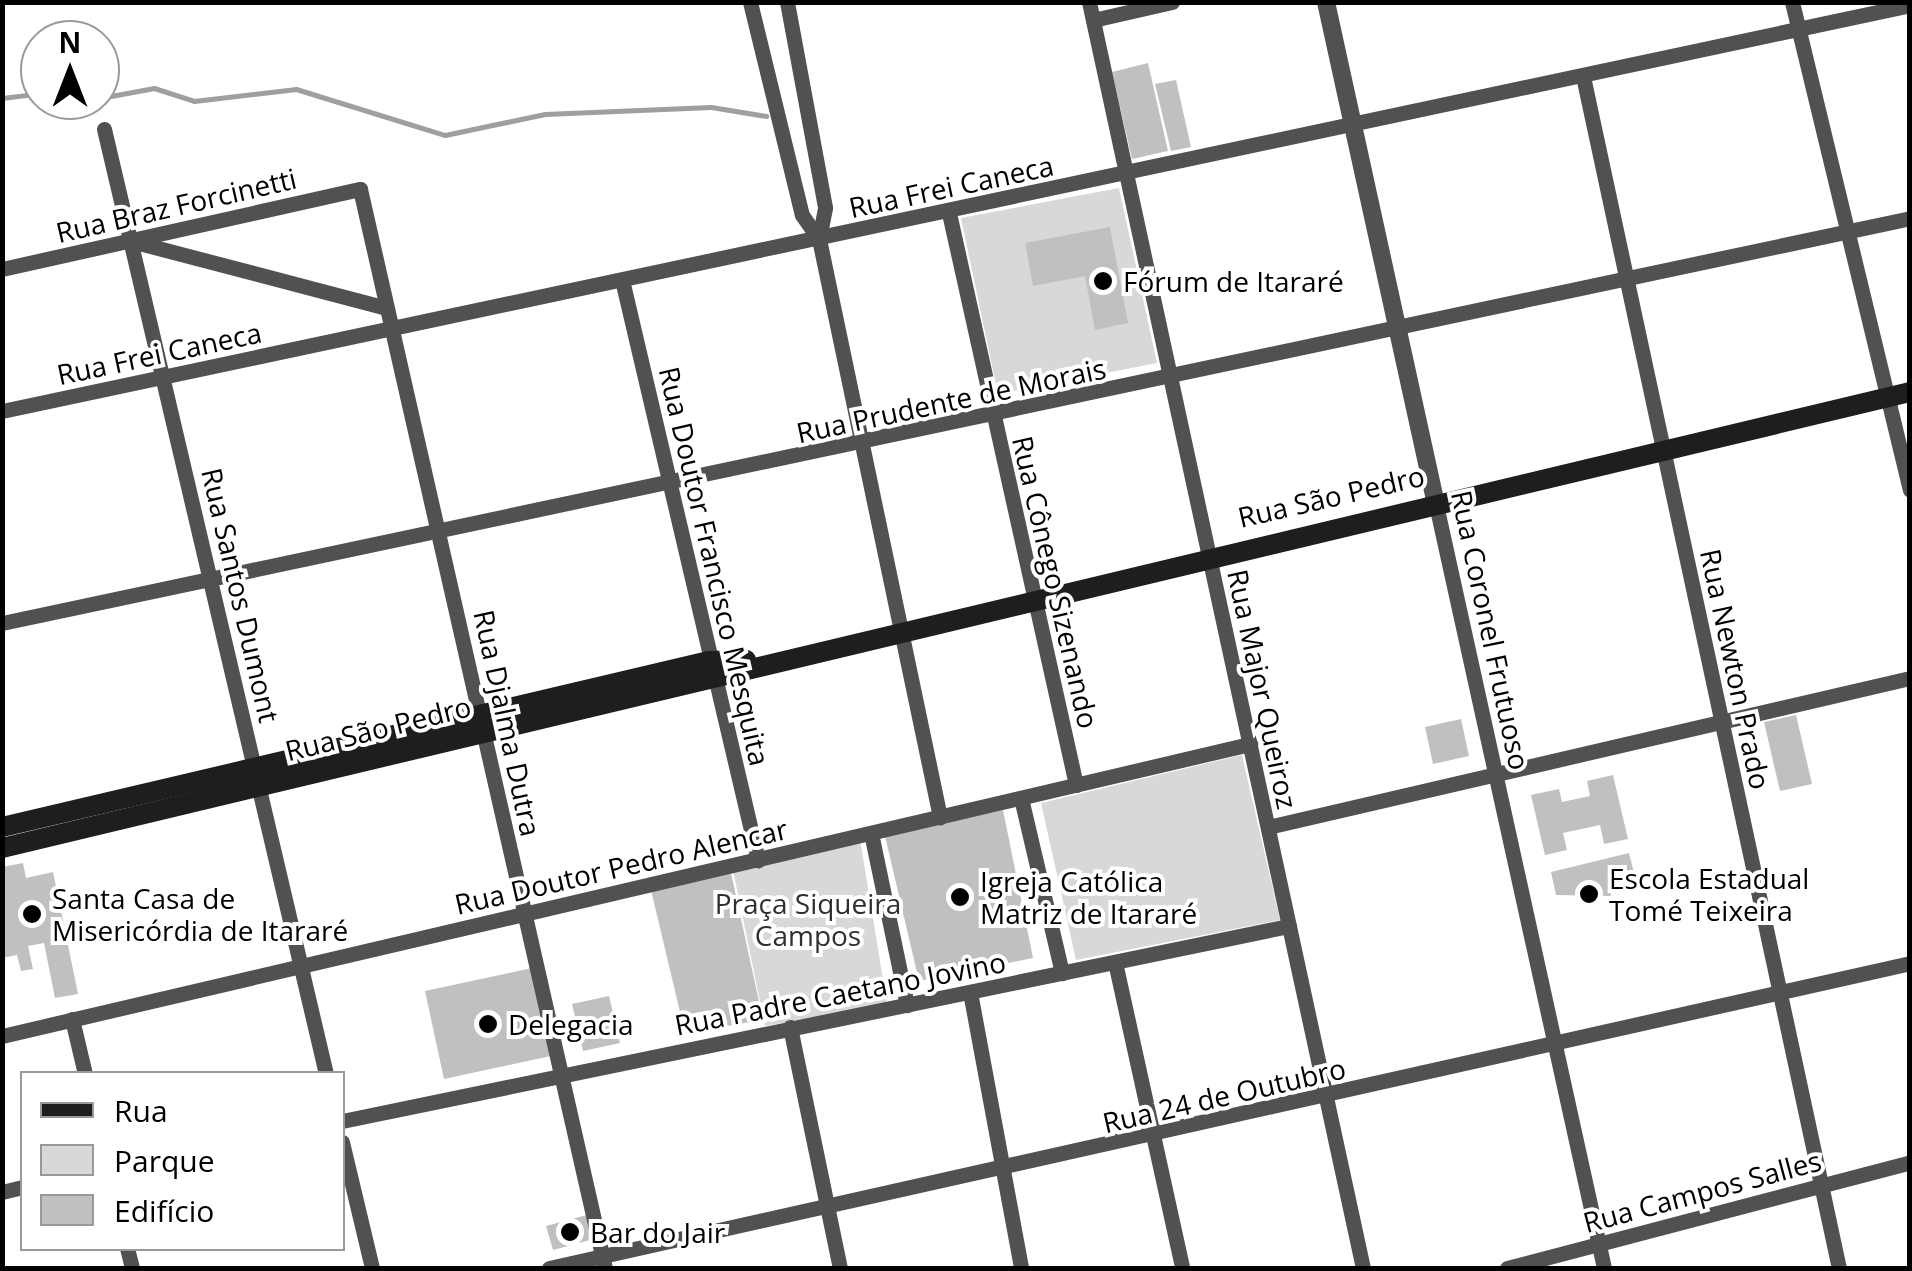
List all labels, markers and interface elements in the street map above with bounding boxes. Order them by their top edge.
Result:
north arrow [20,20,120,120]
text: N [59,23,81,61]
street label: Rua Frei Caneca [846,148,1056,224]
street label: Rua Braz Forcinetti [52,161,300,249]
place label: Fórum de Itararé [1123,264,1344,298]
marker: Fórum de Itararé [1092,270,1114,292]
street label: Rua Frei Caneca [54,315,264,391]
street label: Rua Prudente de Morais [793,351,1109,449]
street label: Rua Doutor Francisco Mesquita [653,363,777,769]
street label: Rua Cônego Sizenando [1006,432,1106,732]
street label: Rua São Pedro [1235,458,1427,534]
street label: Rua Santos Dumont [195,464,287,726]
street label: Rua Coronel Frutuoso [1445,487,1537,773]
street label: Rua Newton Prado [1694,546,1778,792]
street label: Rua Major Queiroz [1221,566,1305,812]
street label: Rua Djalma Dutra [468,607,548,839]
street label: Rua São Pedro [282,689,474,767]
street label: Rua Doutor Pedro Alencar [451,811,791,921]
place label: Escola Estadual Tomé Teixeira [1609,861,1809,927]
place label: Igreja Católica Matriz de Itararé [980,864,1197,930]
place label: Santa Casa de Misericórdia de Itararé [52,881,348,947]
marker: Escola Estadual Tomé Teixeira [1578,883,1600,905]
park label: Praça Siqueira Campos [715,886,901,952]
marker: Igreja Católica Matriz de Itararé [949,886,971,908]
marker: Santa Casa de Misericórdia de Itararé [21,903,43,925]
street label: Rua Padre Caetano Jovino [672,944,1008,1042]
place label: Delegacia [508,1007,634,1041]
marker: Delegacia [477,1013,499,1035]
street label: Rua 24 de Outubro [1099,1051,1349,1139]
legend [20,1071,345,1251]
text: Rua [114,1090,168,1131]
text: Parque [114,1140,215,1181]
street label: Rua Campos Salles [1579,1143,1825,1239]
text: Edifício [114,1190,214,1231]
place label: Bar do Jair [590,1215,725,1249]
marker: Bar do Jair [559,1221,581,1243]

